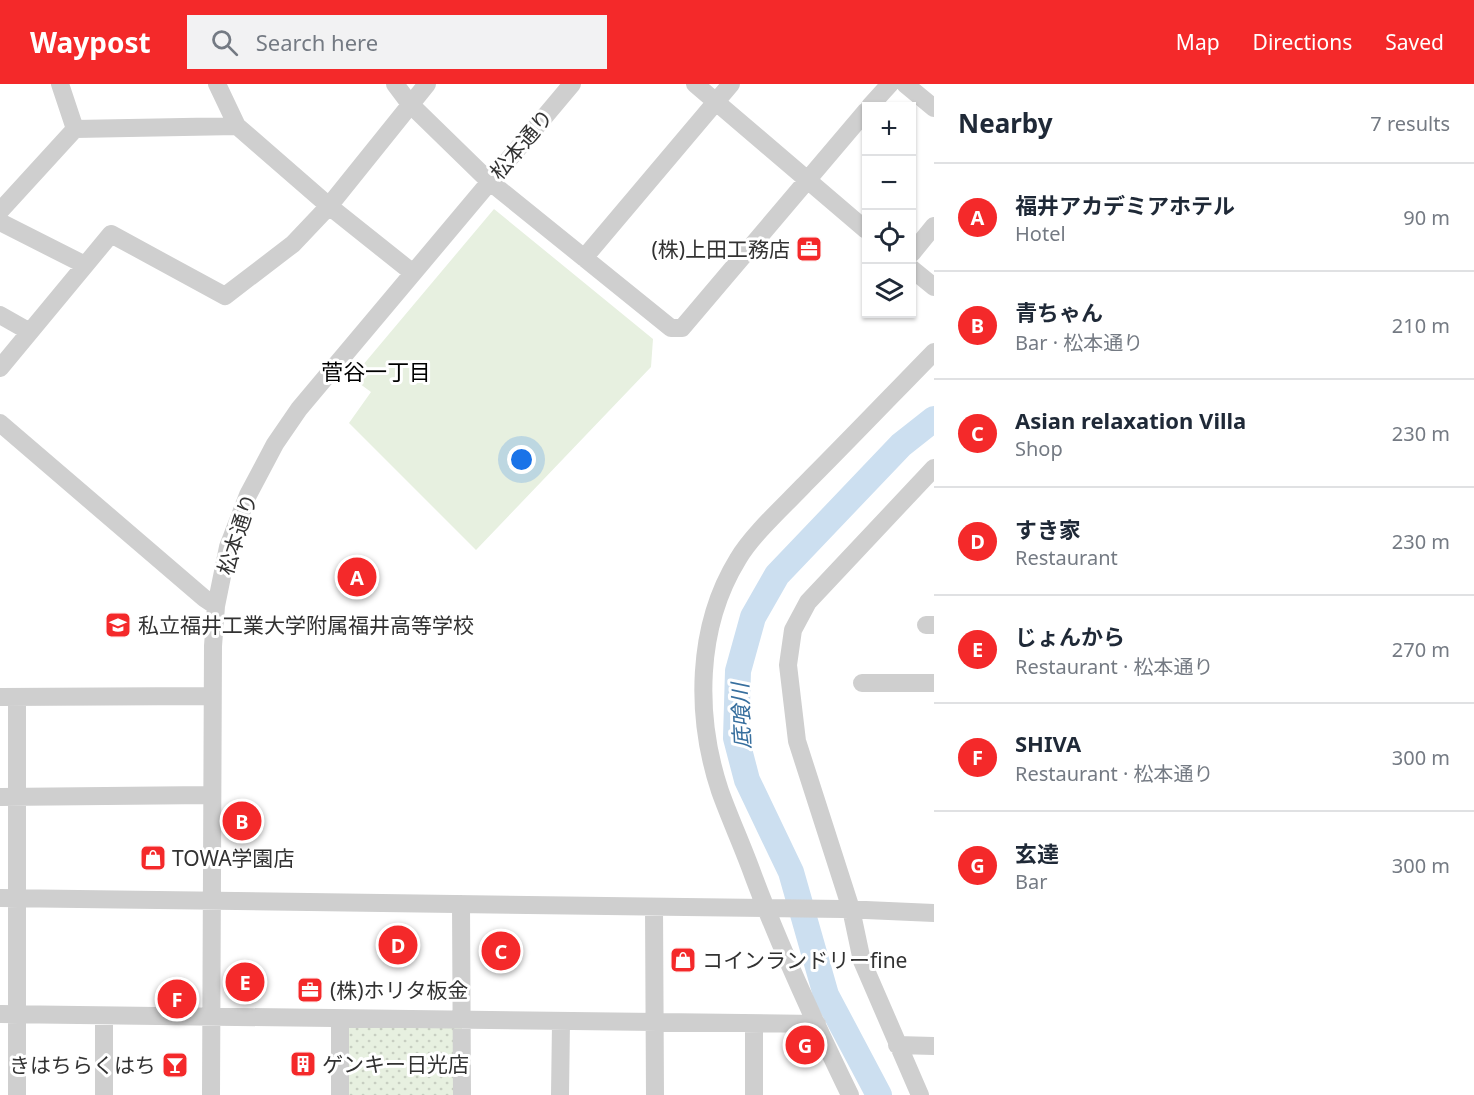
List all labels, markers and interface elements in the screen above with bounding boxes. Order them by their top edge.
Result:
search box [187,15,607,69]
text: Waypost [30,23,151,61]
icon: search [208,26,241,59]
text: Search here [256,27,378,57]
text: Map [1176,28,1220,56]
text: Directions [1253,28,1352,56]
text: Saved [1385,28,1444,56]
map controls [862,102,916,318]
button: + [862,102,916,156]
street label: 松本通り [483,103,559,185]
text: Nearby [958,105,1053,141]
text: 7 results [1370,110,1450,137]
button: − [862,156,916,210]
text: 福井アカデミアホテル [1015,190,1235,220]
text: A [971,204,984,231]
text: 90 m [1403,204,1450,231]
button: locate [862,210,916,264]
text: Hotel [1015,220,1066,247]
office icon: (株)上田工務店 [794,234,824,264]
place label: (株)上田工務店 [651,235,790,263]
button: layers [862,264,916,318]
text: 青ちゃん [1015,297,1103,327]
text: B [971,312,984,339]
text: 210 m [1392,312,1450,339]
text: Bar · 松本通り [1015,329,1143,356]
district label: 菅谷一丁目 [321,356,431,386]
text: Asian relaxation Villa [1015,405,1246,435]
text: C [971,420,984,447]
text: 230 m [1392,420,1450,447]
text: Shop [1015,435,1063,462]
your location [507,445,536,474]
street label: 松本通り [211,490,263,578]
text: すき家 [1015,514,1081,544]
text: D [970,528,985,555]
text: 230 m [1392,528,1450,555]
text: Restaurant [1015,544,1118,571]
pin: A [338,554,376,600]
school or university icon: 私立福井工業大学附属福井高等学校 [103,610,133,640]
place label: 私立福井工業大学附属福井高等学校 [138,611,474,639]
text: じょんから [1015,621,1125,651]
text: E [972,636,983,663]
text: 270 m [1392,636,1450,663]
text: Restaurant · 松本通り [1015,653,1214,680]
water label: 底喰川 [724,681,756,750]
text: SHIVA [1015,728,1081,758]
text: F [972,744,983,771]
text: 300 m [1392,744,1450,771]
text: Restaurant · 松本通り [1015,760,1214,787]
pin: B [222,798,262,844]
text: 玄達 [1015,838,1059,868]
shop icon: TOWA学園店 [138,843,168,873]
place label: TOWA学園店 [172,844,295,872]
text: G [970,852,985,879]
text: 300 m [1392,852,1450,879]
text: Bar [1015,868,1047,895]
pin: D [378,922,418,968]
pin: C [482,928,520,974]
shop icon: コインランドリーfine [668,945,698,975]
place label: コインランドリーfine [702,946,907,974]
pin: E [226,960,264,1004]
office icon: (株)ホリタ板金 [295,975,325,1005]
pin: F [158,976,196,1022]
place label: (株)ホリタ板金 [330,976,469,1004]
pin: G [786,1022,824,1068]
building icon: ゲンキー日光店 [288,1049,318,1079]
bar icon: きはちらくはち [160,1050,190,1080]
place label: ゲンキー日光店 [322,1050,469,1078]
place label: きはちらくはち [9,1051,156,1079]

